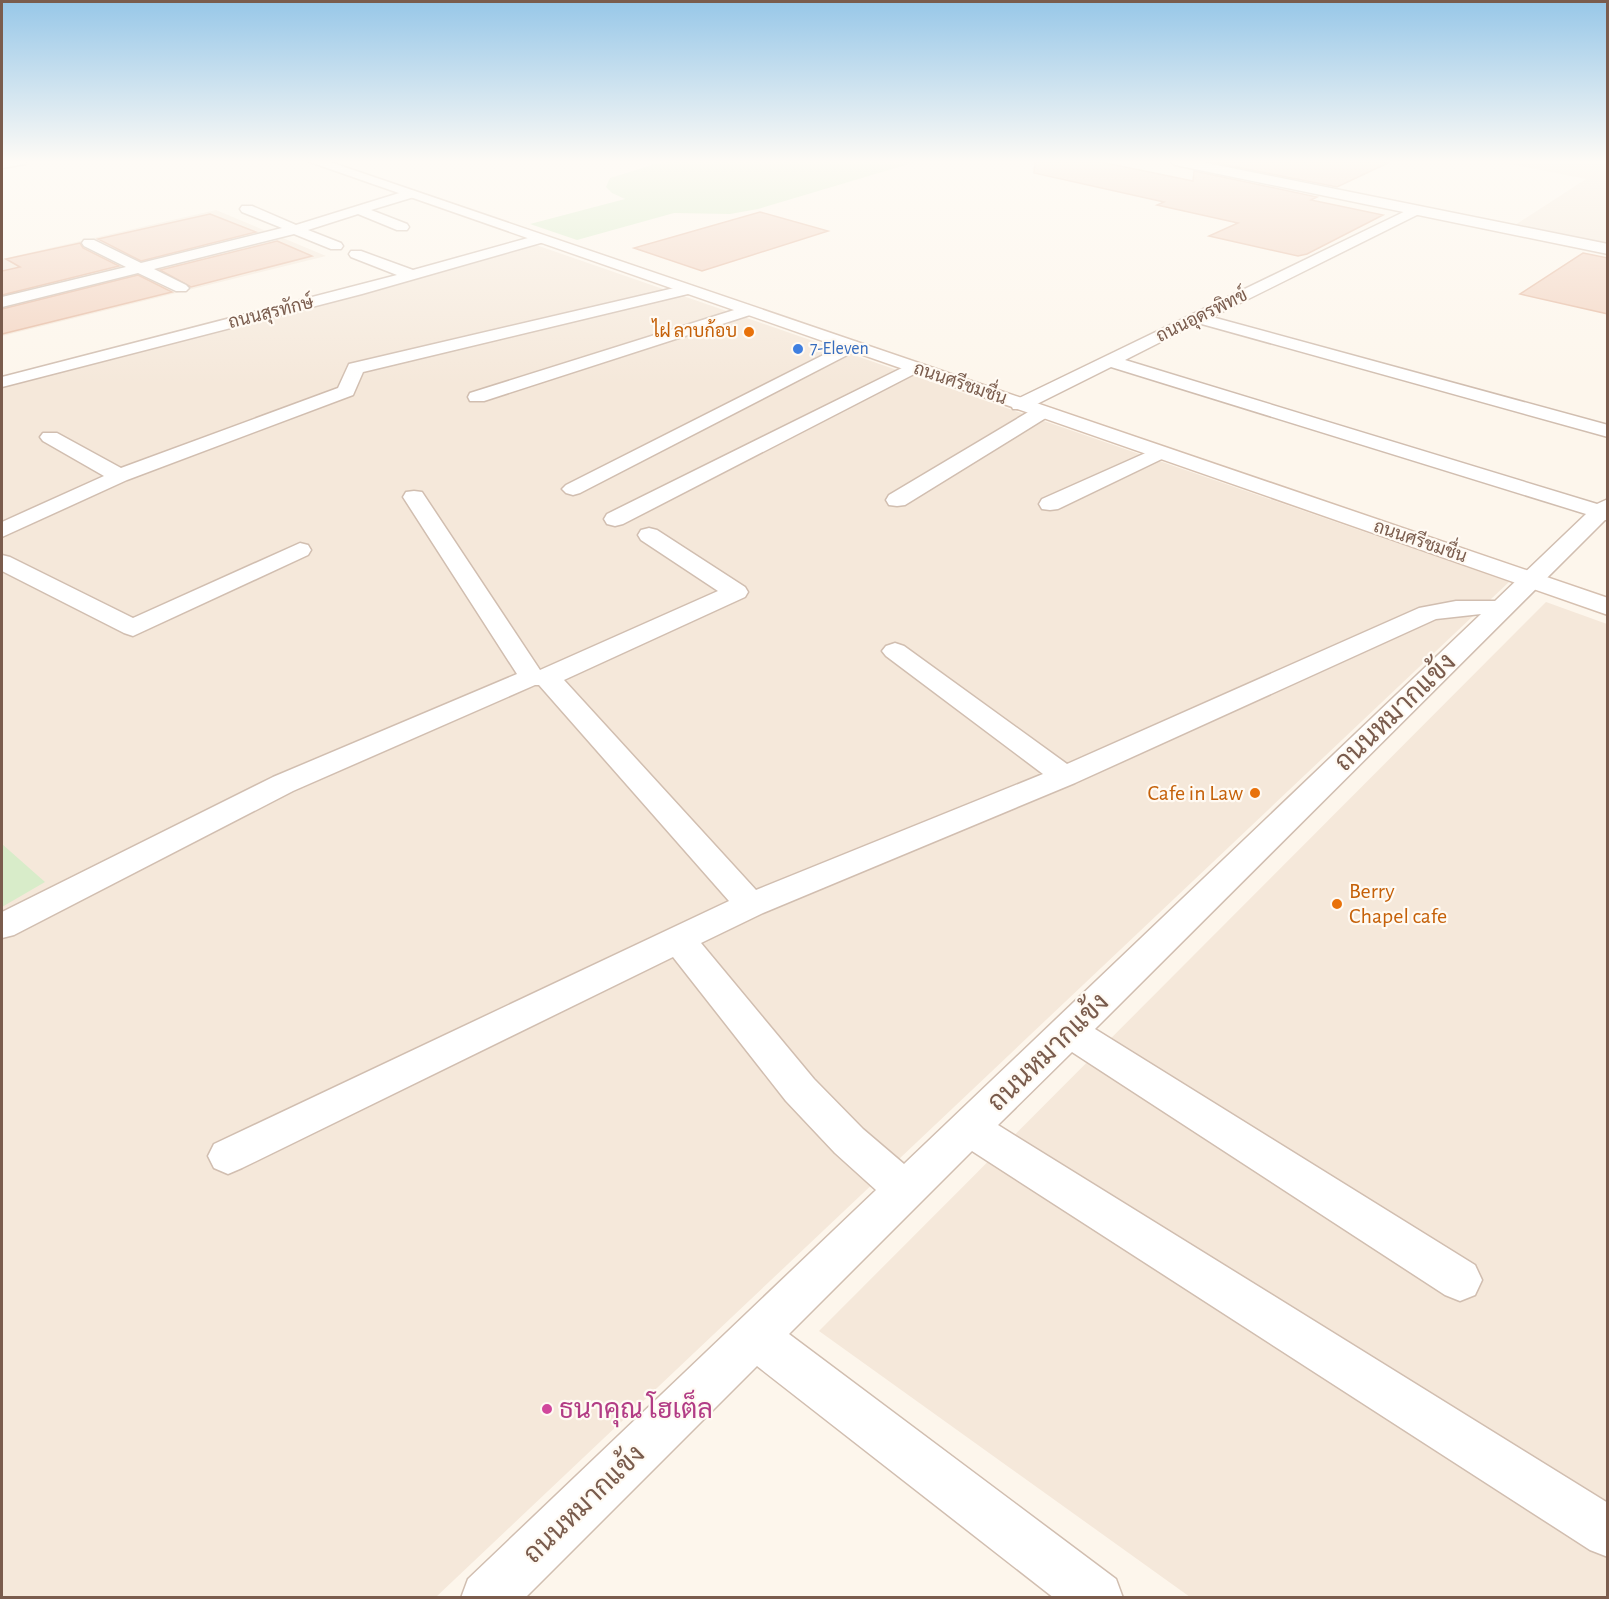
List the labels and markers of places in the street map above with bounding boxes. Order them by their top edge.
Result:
place label: ไฝ ลาบก้อบ [650,318,737,341]
marker: ไฝ ลาบก้อบ [742,325,756,339]
place label: 7-Eleven [810,340,869,358]
marker: 7-Eleven [791,342,805,356]
place label: Cafe in Law [1147,782,1243,804]
marker: Cafe in Law [1248,786,1262,800]
place label: Berry Chapel cafe [1349,880,1447,927]
marker: Berry Chapel cafe [1330,897,1344,911]
place label: ธนาคุณ โฮเต็ล [559,1389,713,1428]
marker: ธนาคุณ โฮเต็ล [540,1402,554,1416]

